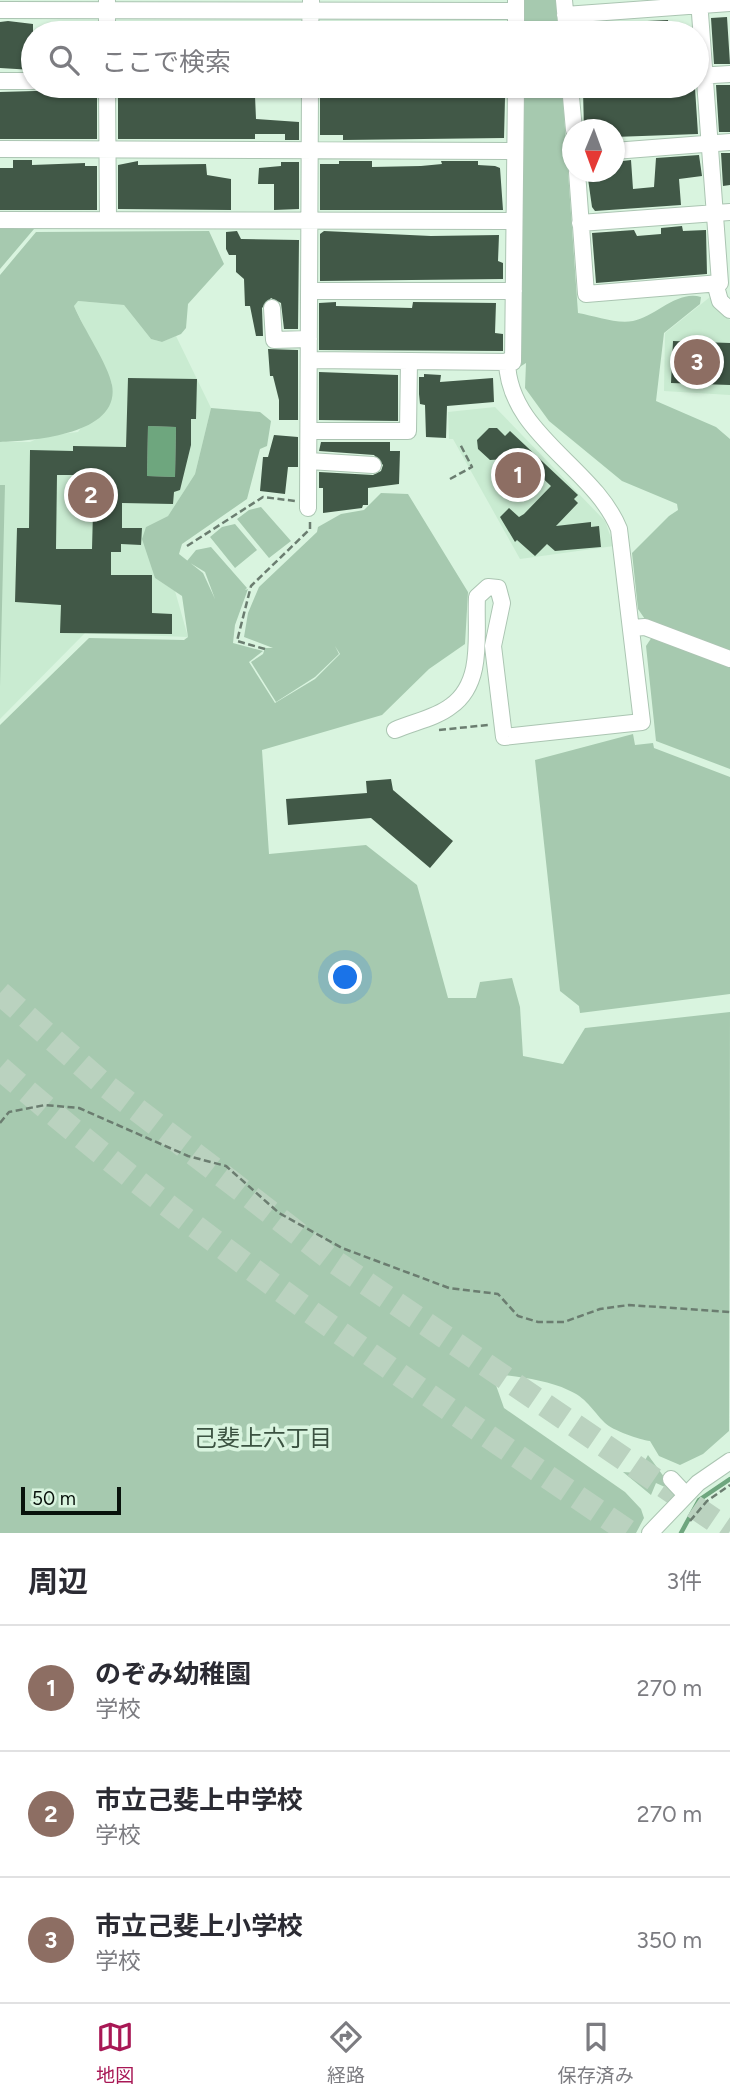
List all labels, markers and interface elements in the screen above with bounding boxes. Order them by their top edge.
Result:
search box [21,21,709,98]
icon: search [45,41,83,79]
text: ここで検索 [101,46,231,78]
north arrow [562,119,625,182]
pin: 3 [674,336,720,388]
pin: 1 [495,449,541,501]
pin: 2 [68,469,114,521]
your location [328,960,362,994]
district label: 己斐上六丁目 [194,1424,332,1452]
scale bar [21,1484,121,1516]
text: 50 m [32,1487,76,1510]
text: 周辺 [28,1563,88,1600]
text: 3件 [666,1567,702,1595]
text: のぞみ幼稚園 [95,1658,251,1690]
text: 1 [46,1674,56,1702]
text: 270 m [637,1674,702,1702]
text: 学校 [95,1695,141,1723]
text: 市立己斐上中学校 [95,1784,303,1816]
text: 2 [44,1800,58,1828]
text: 270 m [637,1800,702,1828]
text: 学校 [95,1821,141,1849]
text: 市立己斐上小学校 [95,1910,303,1942]
text: 3 [45,1926,57,1954]
text: 350 m [636,1926,702,1954]
text: 学校 [95,1947,141,1975]
tab: 地図 [96,2018,134,2087]
tab: 経路 [327,2018,365,2087]
tab: 保存済み [558,2018,634,2087]

